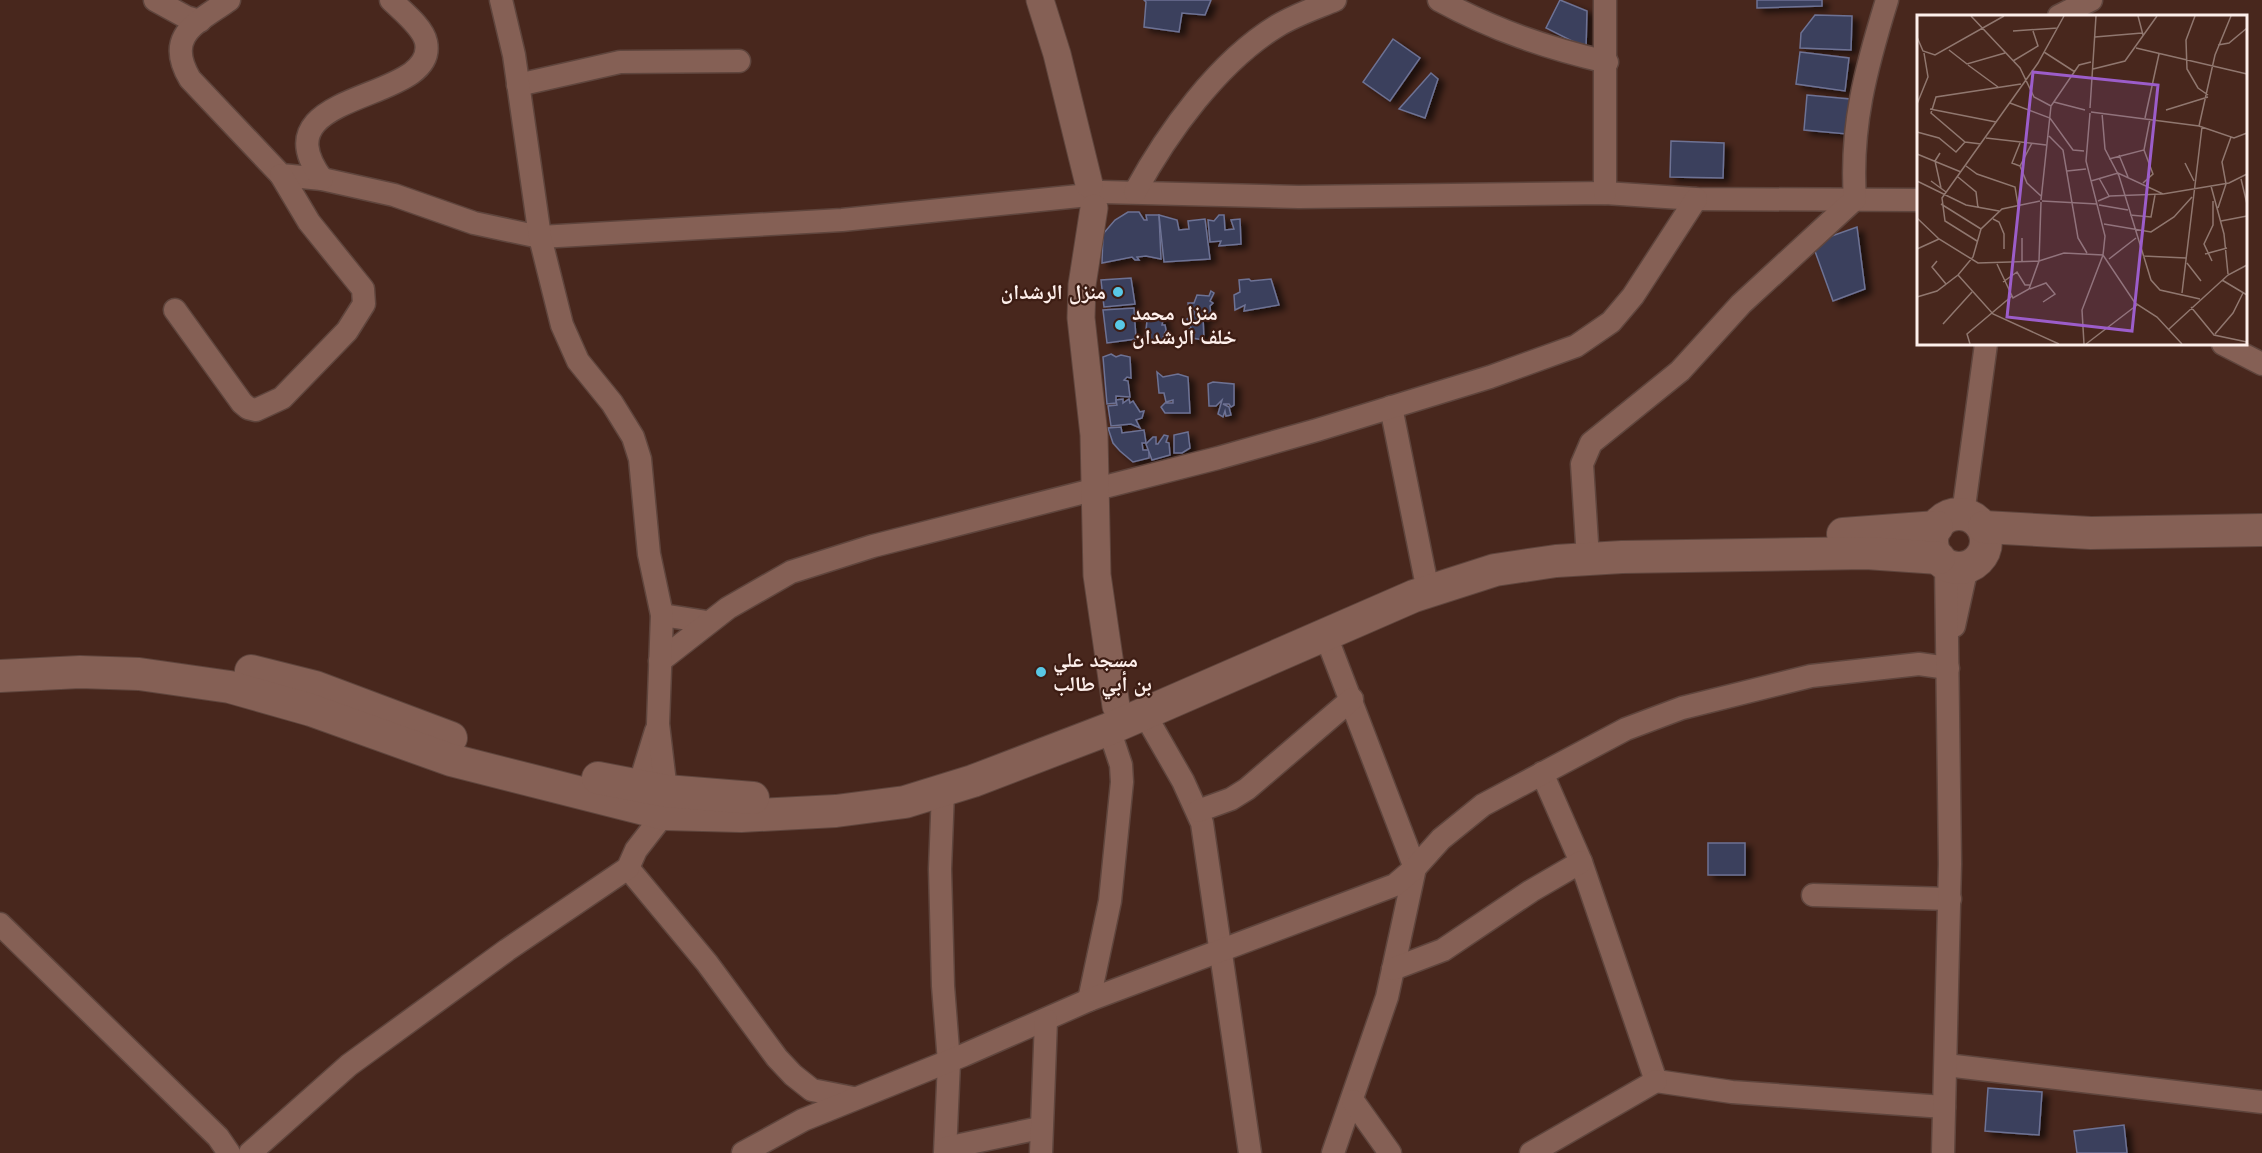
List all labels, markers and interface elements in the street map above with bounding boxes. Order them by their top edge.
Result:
inset map [1917,15,2247,345]
place label: منزل الرشدان [1000,279,1106,305]
marker: منزل الرشدان [1111,285,1125,299]
place label: منزل محمد خلف الرشدان [1132,300,1237,349]
marker: منزل محمد خلف الرشدان [1113,318,1127,332]
place label: مسجد علي بن أبي طالب [1053,647,1152,700]
marker: مسجد علي بن أبي طالب [1034,665,1048,679]

